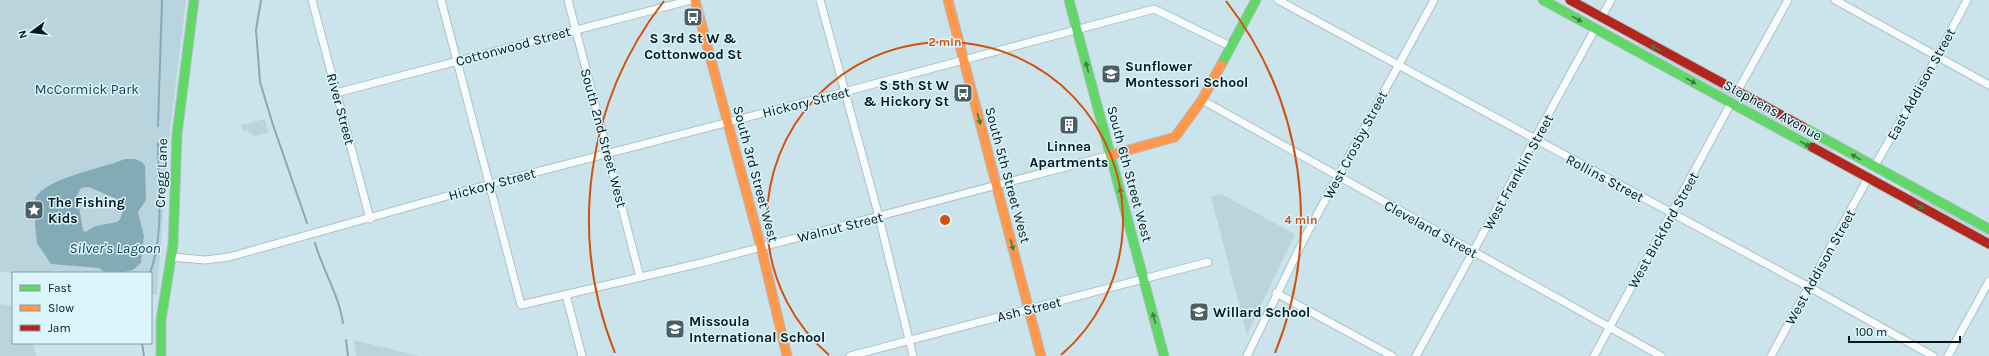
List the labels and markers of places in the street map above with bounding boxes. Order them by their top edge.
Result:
bus stop icon: S 3rd St W & Cottonwood St [682,6,704,28]
place label: S 3rd St W & Cottonwood St [644,30,742,63]
place label: Sunflower Montessori School [1125,58,1248,91]
school or university icon: Sunflower Montessori School [1100,63,1122,85]
place label: S 5th St W & Hickory St [863,77,950,110]
bus stop icon: S 5th St W & Hickory St [952,82,974,104]
building icon: Linnea Apartments [1058,114,1080,136]
place label: Linnea Apartments [1030,138,1108,171]
place label: The Fishing Kids [48,194,125,227]
place icon: The Fishing Kids [23,199,45,221]
centre of rings [938,213,952,227]
school or university icon: Willard School [1188,301,1210,323]
place label: Willard School [1213,304,1310,321]
place label: Missoula International School [689,313,825,346]
school or university icon: Missoula International School [664,318,686,340]

